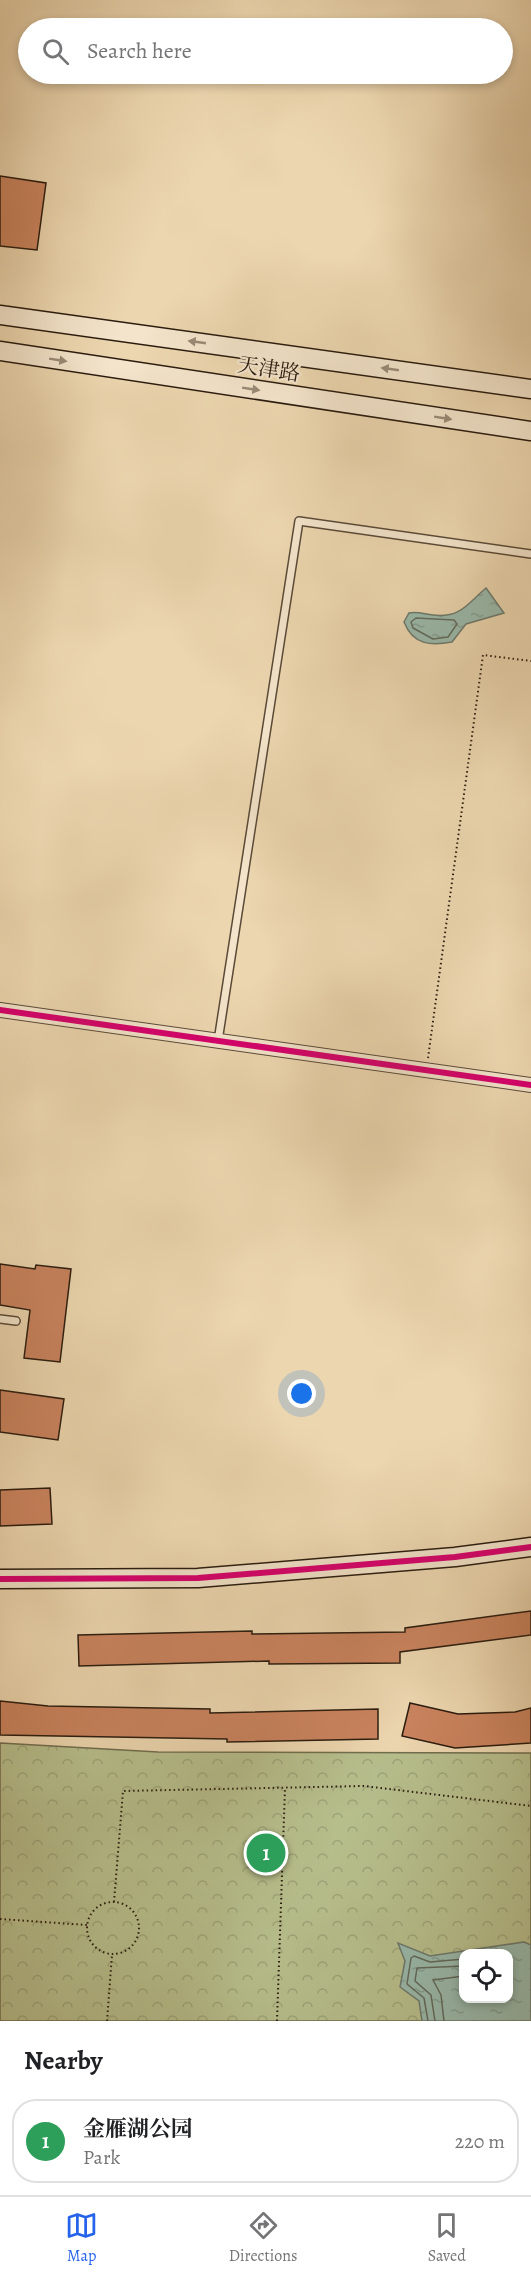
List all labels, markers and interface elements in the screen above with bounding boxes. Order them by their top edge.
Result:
search box [18,18,513,84]
icon: search [39,35,72,68]
text: Search here [87,36,192,66]
one-way arrow [187,338,206,347]
street label: 天津路 [236,350,302,388]
one-way arrow [48,355,67,364]
one-way arrow [380,364,399,374]
one-way arrow [241,384,260,393]
one-way arrow [434,413,453,422]
your location [287,1379,316,1408]
pin: 1 [246,1830,286,1876]
map controls [459,1949,513,2003]
button: locate [459,1949,513,2003]
text: Nearby [24,2043,103,2078]
text: 金雁湖公园 [83,2114,193,2144]
text: 1 [42,2128,49,2155]
text: 220 m [455,2128,505,2155]
text: Park [83,2144,121,2171]
tab: Map [65,2209,98,2267]
tab: Directions [229,2209,297,2267]
tab: Saved [428,2209,466,2267]

